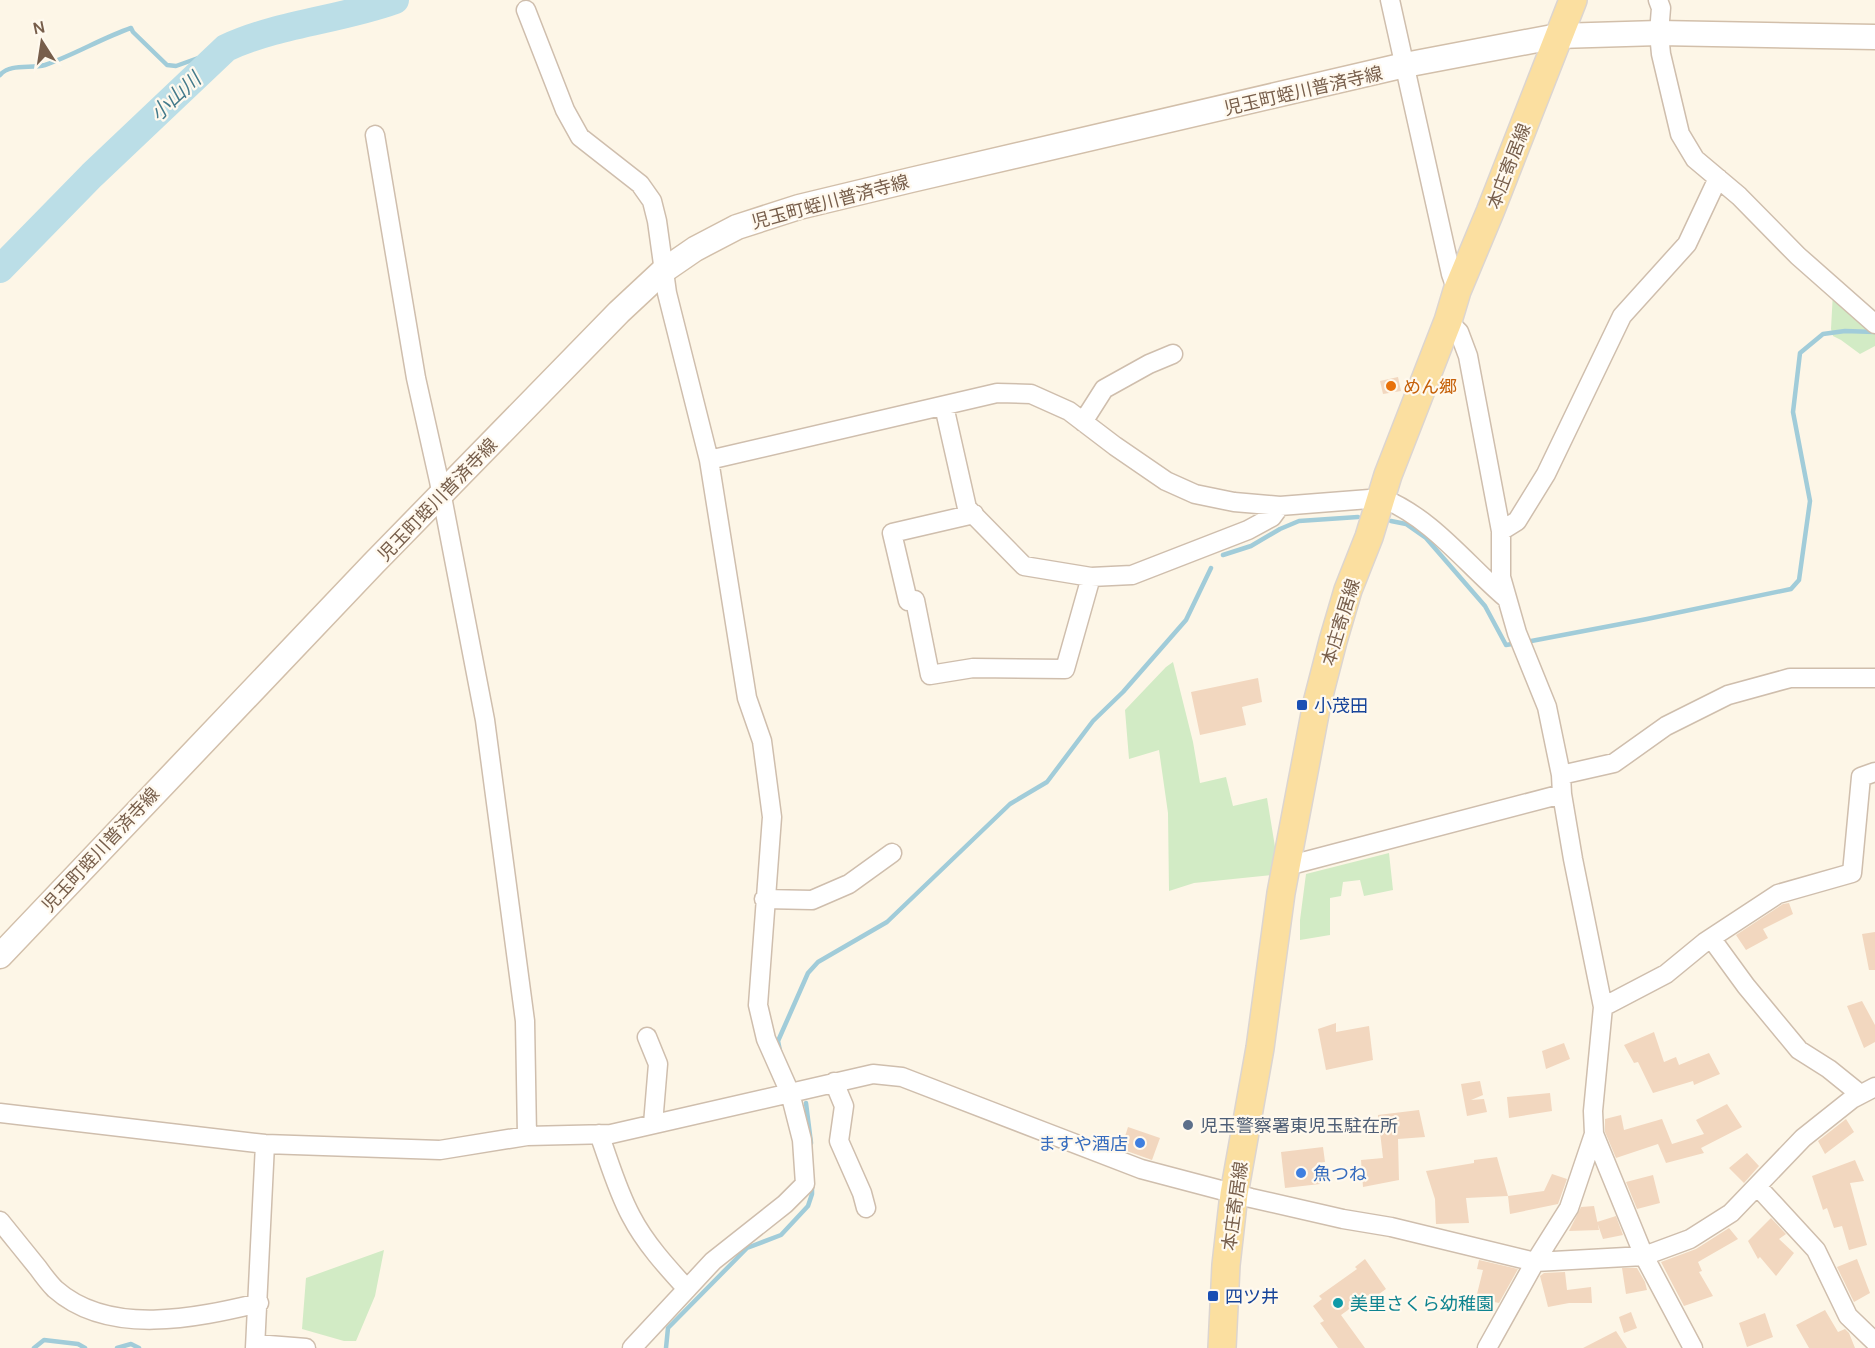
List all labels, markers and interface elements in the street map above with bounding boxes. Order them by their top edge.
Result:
north arrow [12,12,72,72]
text: N [31,15,47,39]
street label: 児玉町蛭川普済寺線 [1221,60,1385,120]
water label: 小山川 [144,64,208,126]
street label: 本庄寄居線 [1481,120,1535,212]
street label: 児玉町蛭川普済寺線 [749,168,911,234]
place label: めん郷 [1403,374,1457,398]
marker: めん郷 [1384,379,1398,393]
street label: 児玉町蛭川普済寺線 [372,432,502,566]
street label: 本庄寄居線 [1315,575,1365,669]
place label: 小茂田 [1314,693,1368,717]
marker: 小茂田 [1295,698,1309,712]
street label: 児玉町蛭川普済寺線 [36,782,164,916]
place label: 児玉警察署東児玉駐在所 [1200,1113,1398,1137]
marker: 児玉警察署東児玉駐在所 [1181,1118,1195,1132]
place label: ますや酒店 [1038,1131,1128,1155]
marker: ますや酒店 [1133,1136,1147,1150]
street label: 本庄寄居線 [1216,1160,1252,1252]
place label: 魚つね [1313,1161,1367,1185]
marker: 魚つね [1294,1166,1308,1180]
place label: 四ツ井 [1225,1284,1279,1308]
marker: 四ツ井 [1206,1289,1220,1303]
place label: 美里さくら幼稚園 [1350,1291,1494,1315]
marker: 美里さくら幼稚園 [1331,1296,1345,1310]

